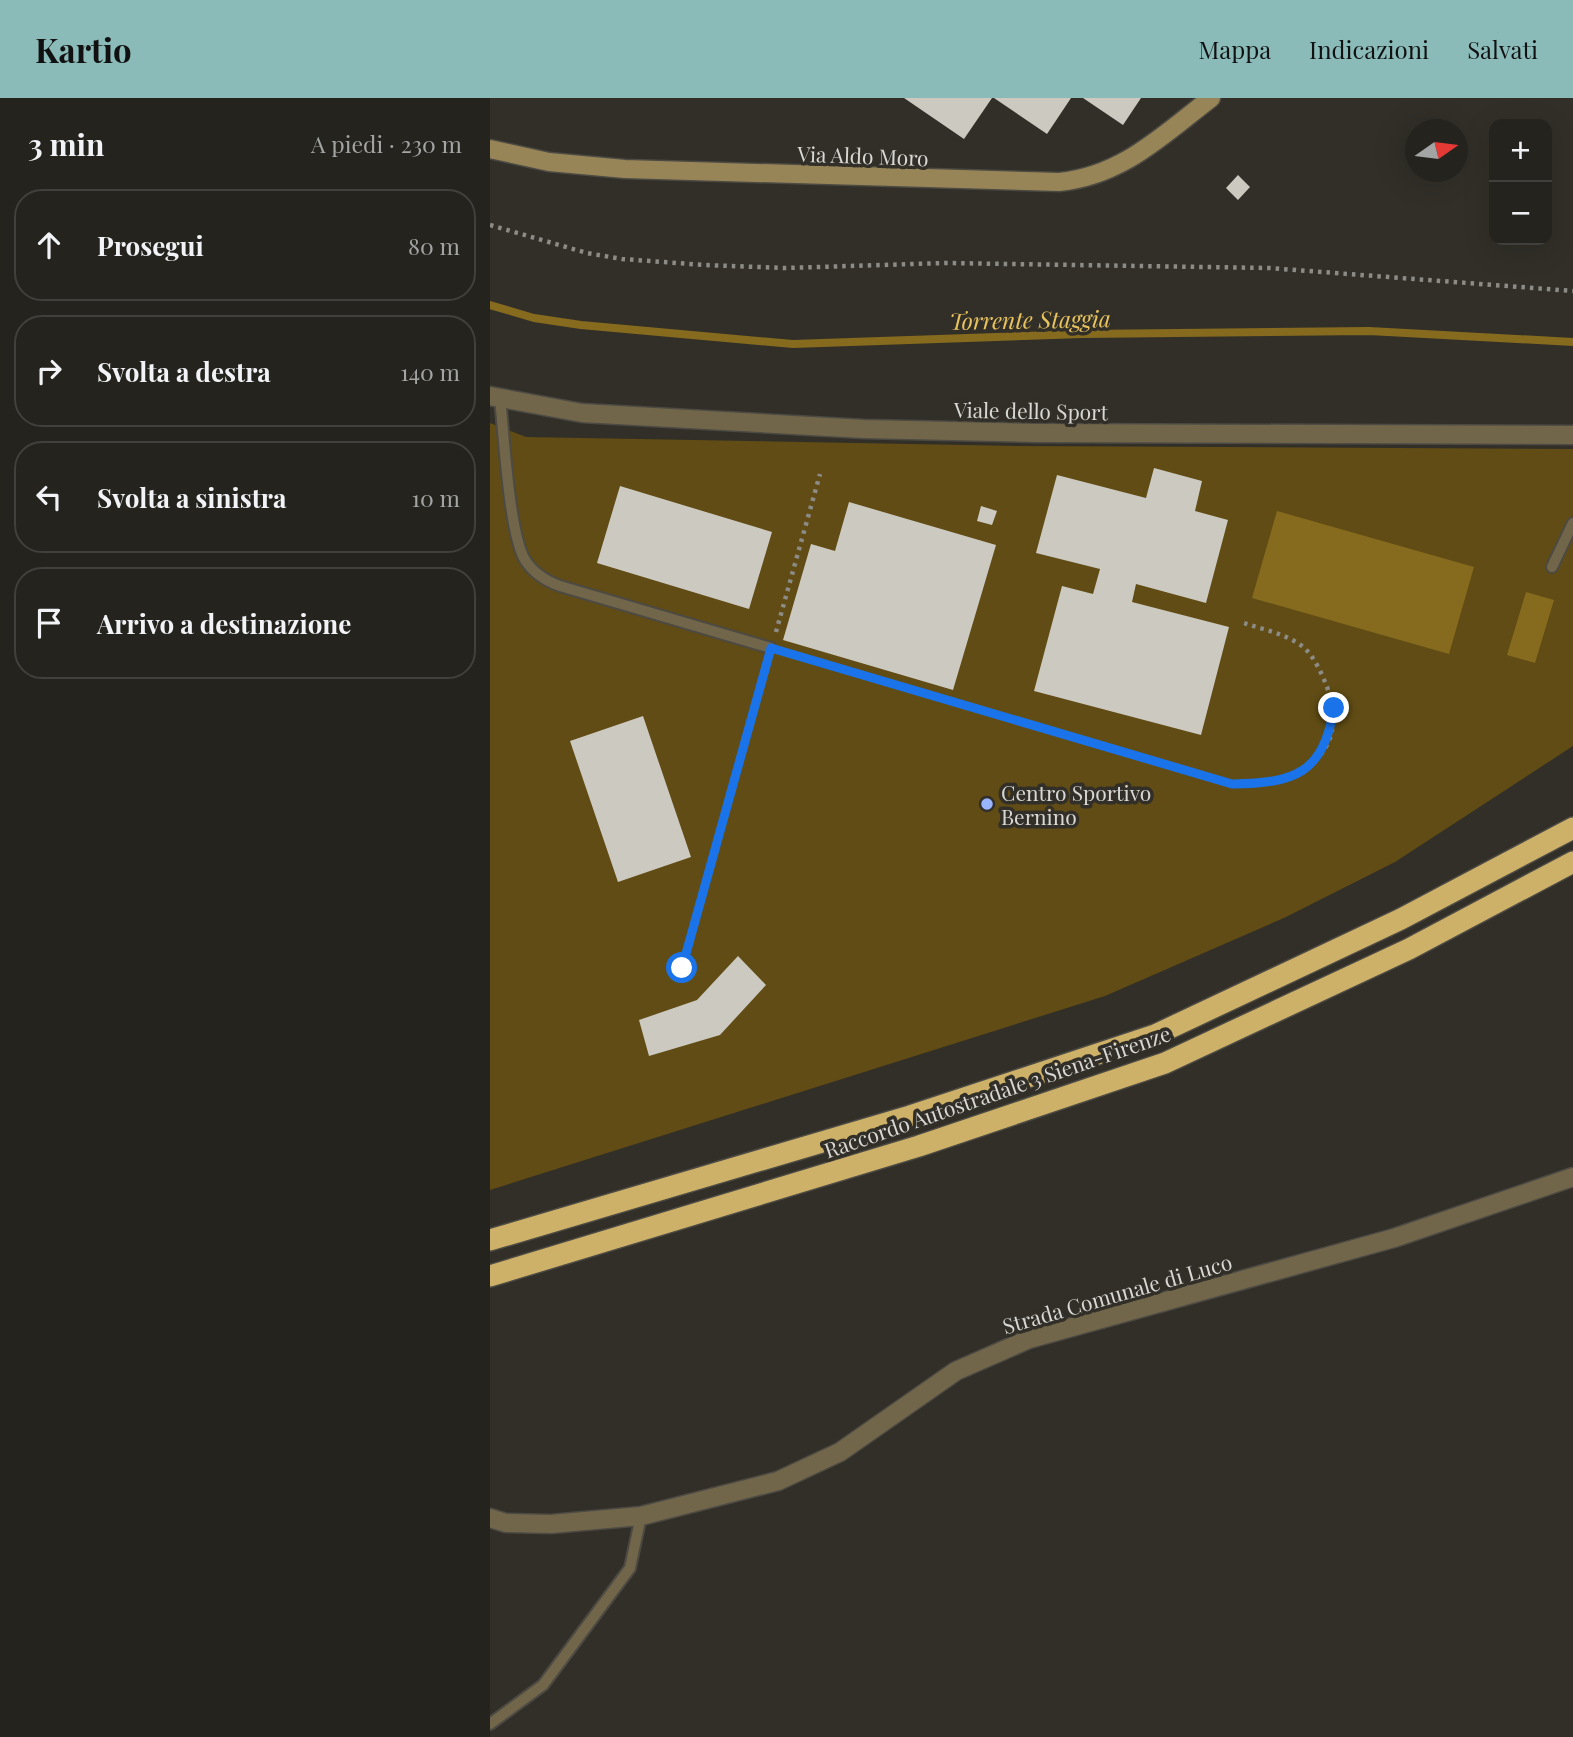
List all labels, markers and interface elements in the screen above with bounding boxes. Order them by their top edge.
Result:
text: Kartio [35,27,132,71]
text: Mappa [1199,33,1271,65]
text: Indicazioni [1309,33,1429,65]
text: Salvati [1467,33,1538,65]
north arrow [1405,119,1468,182]
map controls [1489,119,1552,245]
button: + [1489,119,1552,182]
text: 3 min [28,124,104,164]
text: A piedi · 230 m [311,128,462,159]
street label: Via Aldo Moro [796,139,929,171]
button: − [1489,182,1552,245]
icon: ahead [30,226,68,264]
text: Prosegui [97,228,204,263]
text: 80 m [408,230,460,261]
water label: Torrente Staggia [949,302,1111,336]
icon: right [30,352,68,390]
text: Svolta a destra [97,354,271,389]
text: 140 m [400,356,460,387]
street label: Viale dello Sport [953,395,1109,425]
icon: left [30,478,68,516]
text: Svolta a sinistra [97,480,286,515]
text: 10 m [412,482,460,513]
icon: arrive [30,604,68,642]
text: Arrivo a destinazione [97,606,351,641]
route end [1318,692,1349,723]
place label: Centro Sportivo Bernino [1001,778,1151,830]
marker: Centro Sportivo Bernino [979,796,995,812]
route start [666,952,697,983]
street label: Raccordo Autostradale 3 Siena-Firenze [820,1018,1174,1164]
street label: Strada Comunale di Luco [999,1247,1235,1339]

